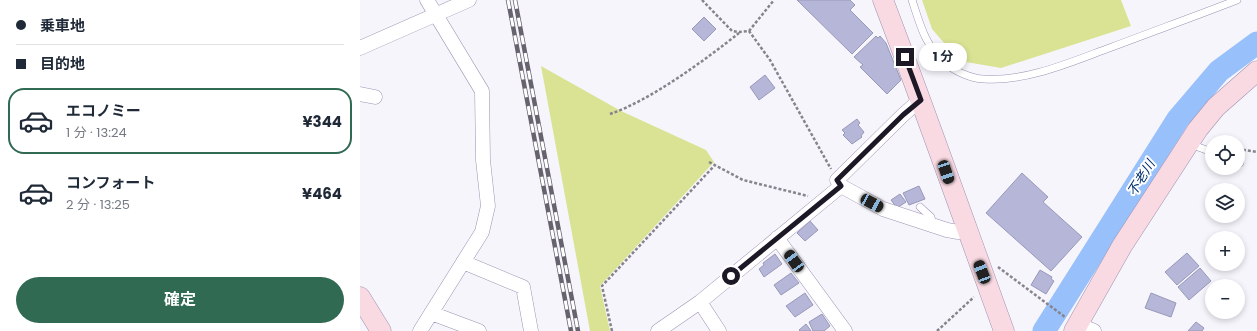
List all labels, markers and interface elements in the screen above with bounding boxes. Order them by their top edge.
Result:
text: 乗車地 [40,15,85,36]
callout: 1 分 [919,43,967,71]
text: 1 分 [933,47,953,66]
route end [896,48,914,66]
text: 目的地 [40,53,85,74]
text: エコノミー [66,100,141,121]
icon: car [18,103,54,139]
text: ¥344 [303,111,342,132]
text: 1 分 · 13:24 [66,123,127,142]
map controls [1205,135,1245,319]
button: locate [1205,135,1245,175]
water label: 不老川 [1123,155,1160,200]
car [936,159,956,185]
text: コンフォート [66,172,156,193]
icon: car [18,175,54,211]
text: ¥464 [302,183,342,204]
button: layers [1205,183,1245,223]
car [859,192,885,214]
text: 2 分 · 13:25 [66,195,130,214]
button: + [1205,231,1245,271]
car [782,248,806,274]
car [972,259,992,285]
route start [722,267,740,285]
button: 確定 [16,277,344,323]
button: − [1205,279,1245,319]

